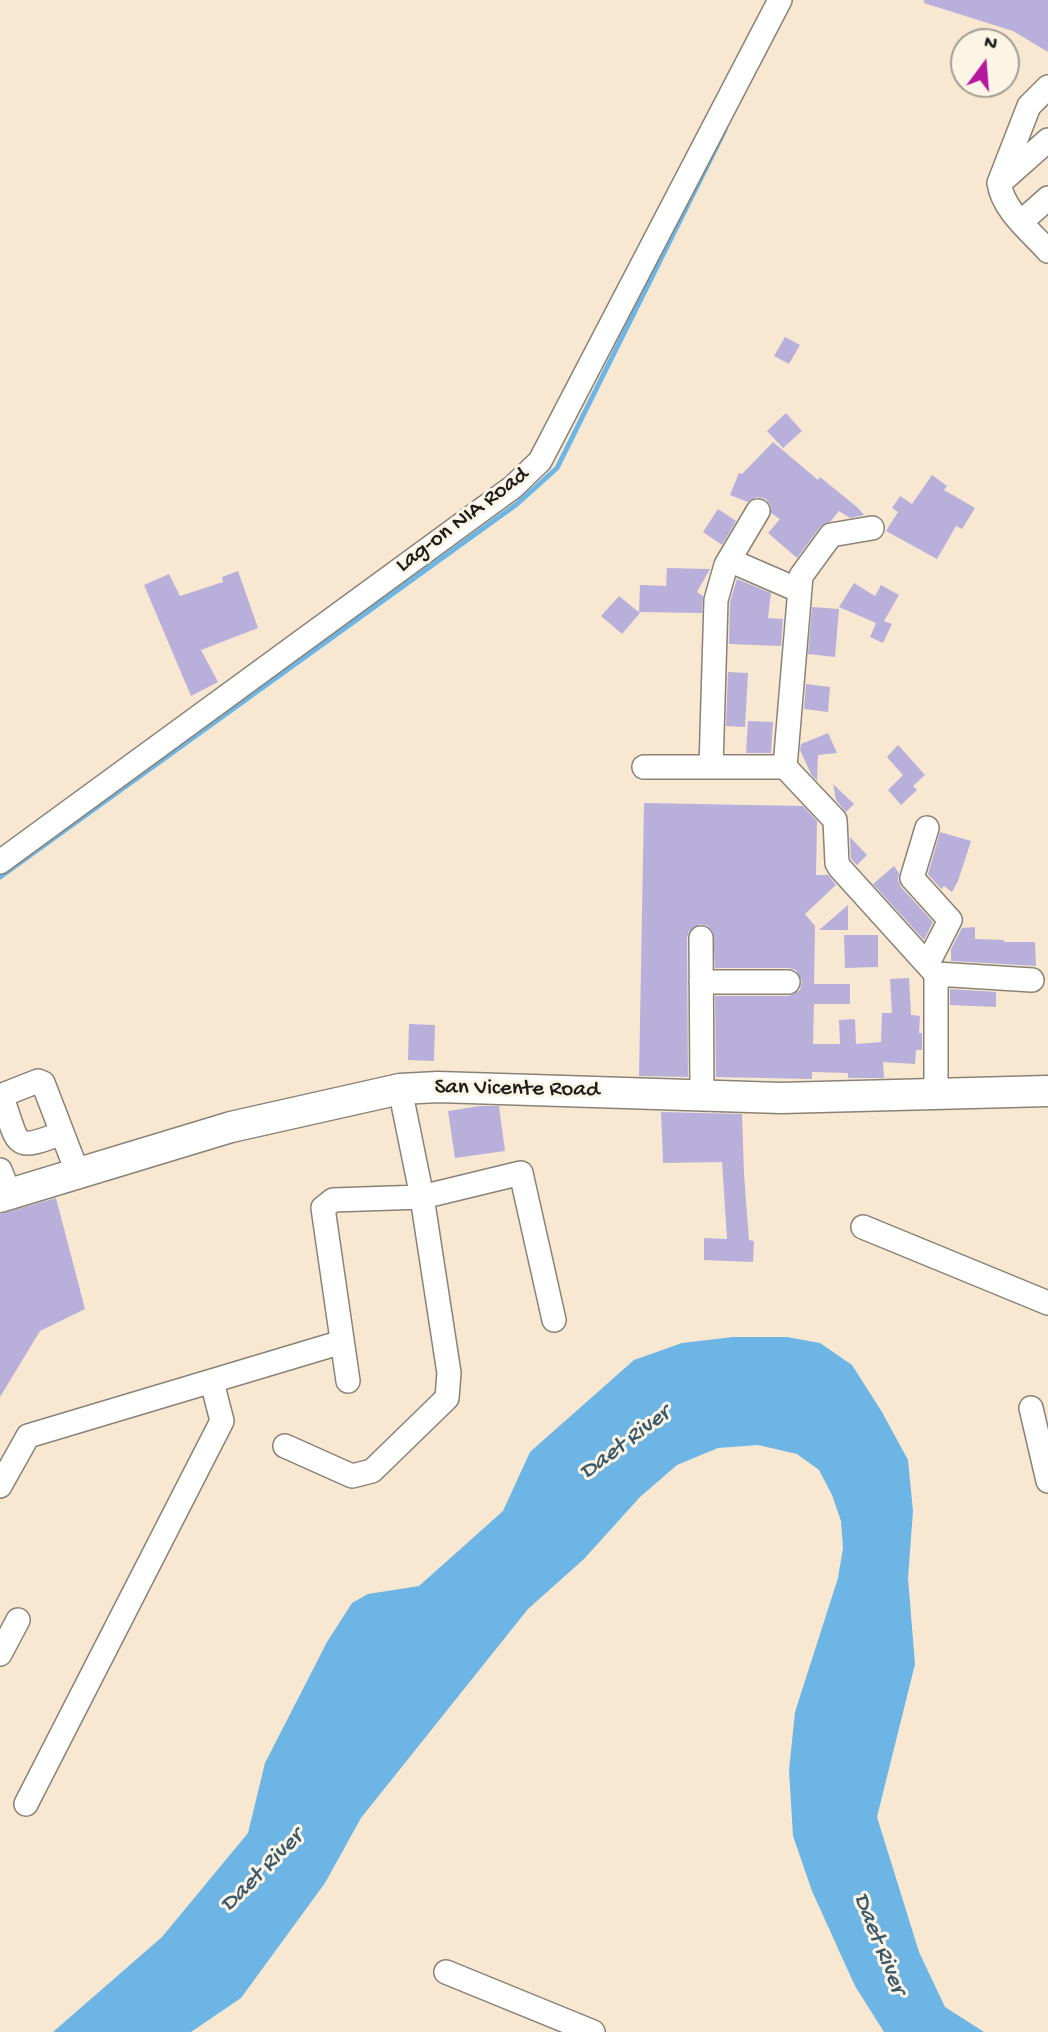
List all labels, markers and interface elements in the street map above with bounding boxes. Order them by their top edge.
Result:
north arrow [950,28,1020,98]
text: N [981,31,1000,57]
street label: Lag-on NIA Road [391,462,535,580]
street label: San Vicente Road [434,1075,600,1105]
water label: Daet River [575,1401,677,1487]
water label: Daet River [215,1824,311,1920]
water label: Daet River [845,1889,911,1999]

